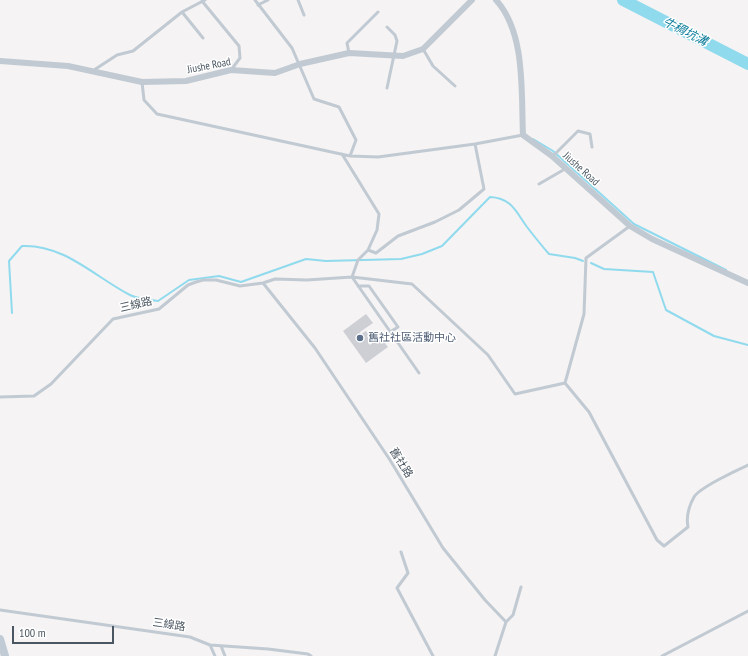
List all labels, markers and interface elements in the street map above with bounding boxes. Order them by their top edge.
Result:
water label: 牛稠坑溝 [660,15,710,49]
street label: Jiushe Road [186,55,232,77]
street label: Jiushe Road [560,149,602,189]
street label: 三線路 [118,295,154,315]
place label: 舊社社區活動中心 [368,331,456,345]
marker: 舊社社區活動中心 [355,333,365,343]
street label: 舊社路 [387,446,415,480]
street label: 三線路 [152,616,186,634]
scale bar [14,618,116,644]
text: 100 m [19,625,46,640]

